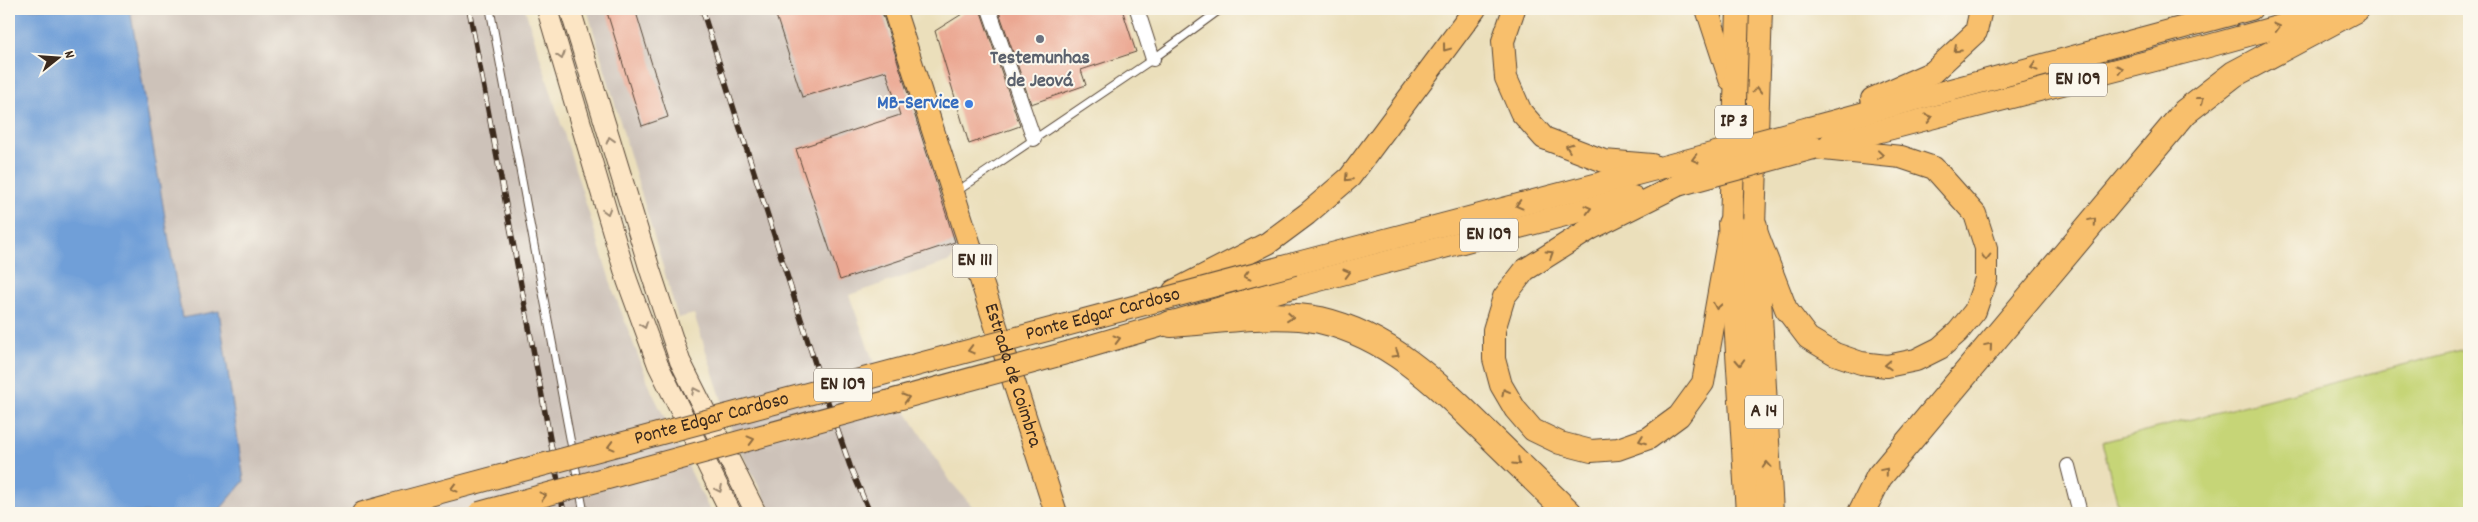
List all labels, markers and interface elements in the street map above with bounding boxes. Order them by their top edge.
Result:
one-way arrow [2273,22,2281,32]
north arrow [32,32,82,82]
marker: Testemunhas de Jeová [1034,33,1046,45]
one-way arrow [1443,42,1451,51]
one-way arrow [1954,43,1963,52]
place label: Testemunhas de Jeová [990,45,1090,96]
text: N [58,49,79,61]
one-way arrow [555,51,565,59]
one-way arrow [2029,61,2038,72]
road number: EN 109 [2049,64,2107,96]
one-way arrow [2116,64,2124,74]
one-way arrow [1751,86,1762,94]
place label: MB-Service [877,90,959,118]
one-way arrow [2195,97,2205,106]
marker: MB-Service [963,98,975,110]
road number: IP 3 [1715,105,1753,138]
one-way arrow [1925,113,1934,124]
one-way arrow [606,136,616,144]
one-way arrow [1565,143,1574,153]
one-way arrow [1876,149,1884,160]
one-way arrow [1690,153,1699,164]
one-way arrow [1345,172,1354,181]
one-way arrow [1514,199,1523,210]
one-way arrow [1584,204,1593,215]
one-way arrow [601,207,611,215]
road number: EN 109 [1460,218,1518,252]
one-way arrow [2088,218,2097,227]
road number: EN 111 [952,245,998,278]
one-way arrow [1544,251,1553,261]
one-way arrow [1981,254,1991,262]
one-way arrow [1342,268,1351,279]
one-way arrow [1242,270,1251,281]
street label: Ponte Edgar Cardoso [1023,281,1184,349]
street label: Estrada de Coimbra [976,300,1048,452]
one-way arrow [1712,302,1722,311]
one-way arrow [1286,312,1294,323]
one-way arrow [638,321,648,329]
one-way arrow [1112,334,1121,345]
one-way arrow [1983,343,1992,352]
one-way arrow [968,344,976,354]
one-way arrow [1391,347,1400,357]
one-way arrow [1734,359,1745,367]
one-way arrow [1883,359,1891,370]
road number: EN 109 [814,368,872,402]
street label: Ponte Edgar Cardoso [631,385,792,454]
one-way arrow [691,387,702,396]
one-way arrow [1501,389,1511,398]
one-way arrow [901,393,910,404]
road number: A 14 [1745,396,1783,428]
one-way arrow [1639,434,1647,444]
one-way arrow [746,436,754,446]
one-way arrow [608,441,616,451]
one-way arrow [1511,456,1520,465]
one-way arrow [1762,460,1773,468]
one-way arrow [1879,467,1888,476]
one-way arrow [451,483,459,493]
one-way arrow [713,484,723,493]
one-way arrow [538,491,547,502]

